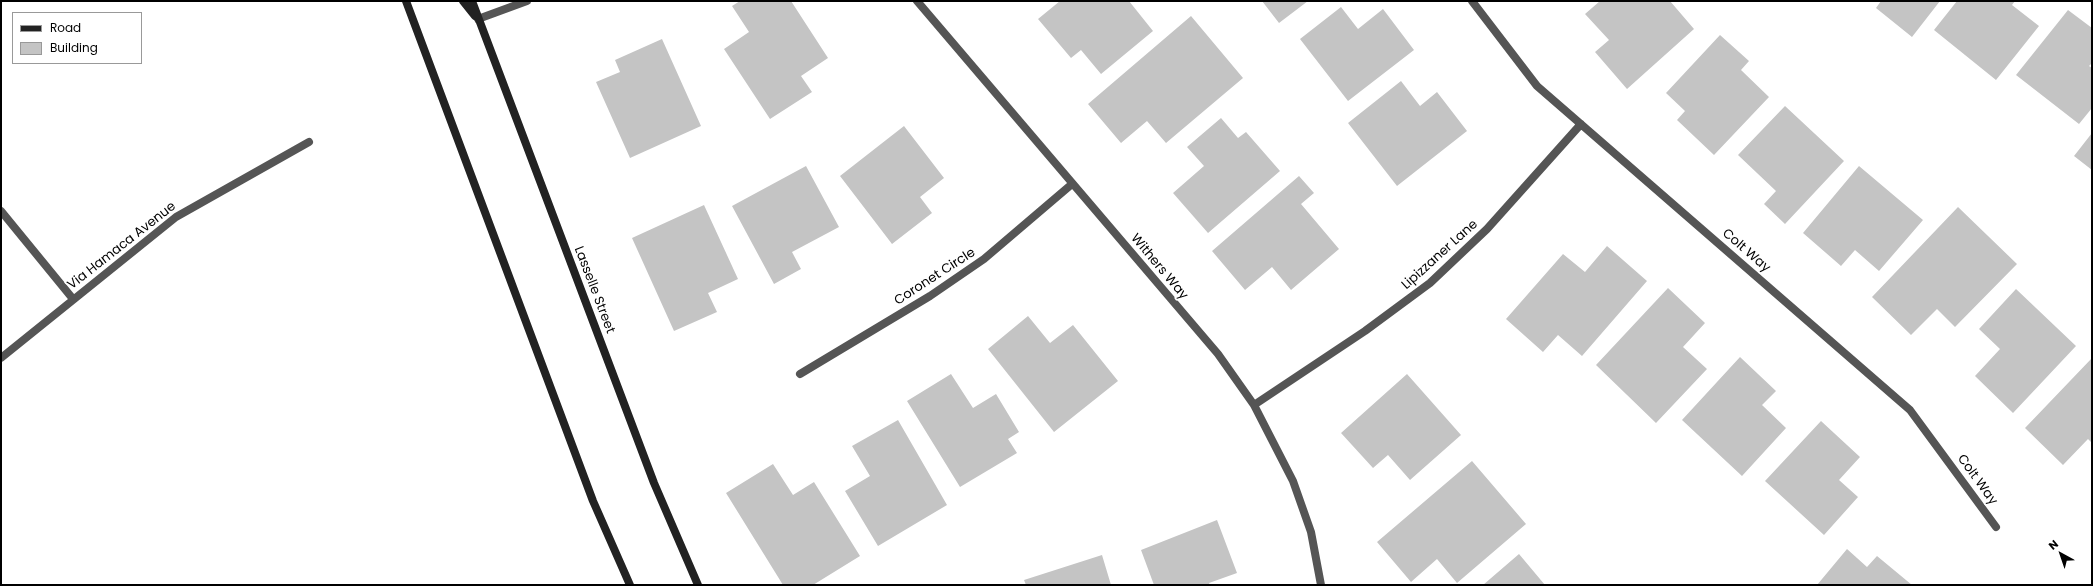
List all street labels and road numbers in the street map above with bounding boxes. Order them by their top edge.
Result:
street label: Via Hamaca Avenue [65,199,179,293]
street label: Lipizzaner Lane [1399,217,1481,293]
street label: Colt Way [1719,226,1773,276]
street label: Withers Way [1127,231,1191,303]
street label: Lasselle Street [570,244,618,336]
street label: Coronet Circle [892,245,978,309]
street label: Colt Way [1953,452,2001,508]

